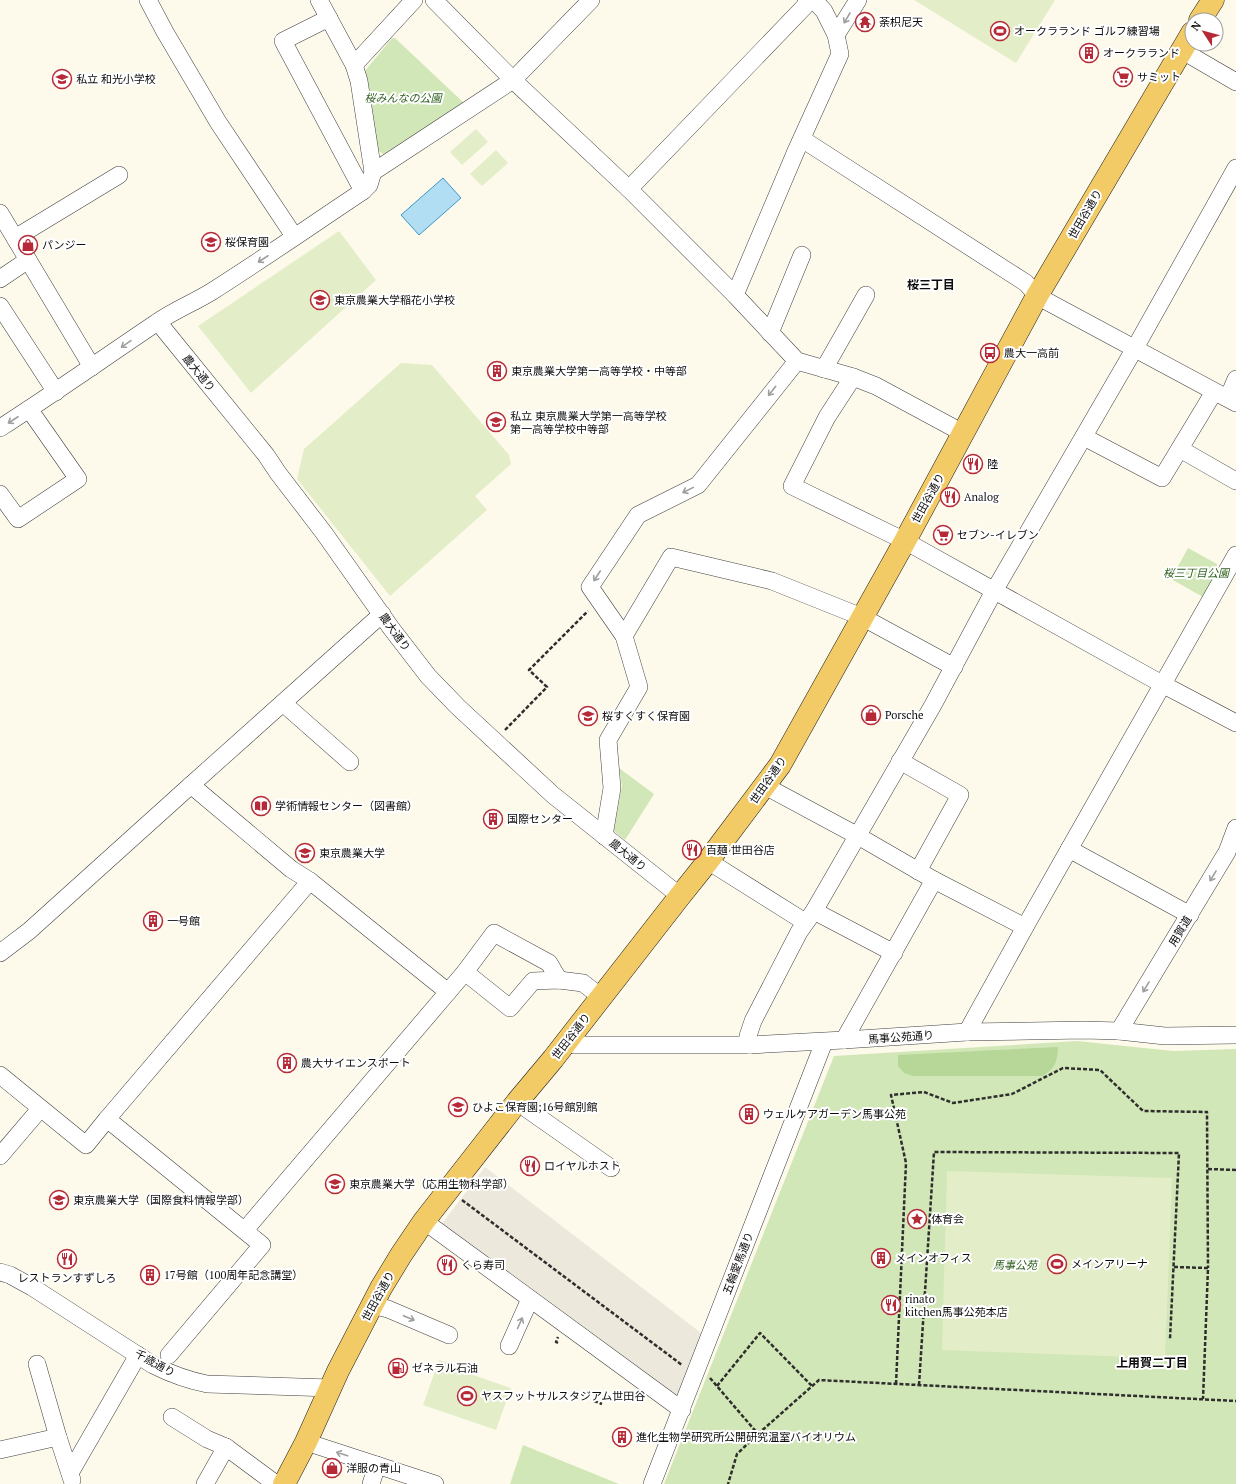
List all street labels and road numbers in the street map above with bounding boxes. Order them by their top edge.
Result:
street label: 世田谷通り [1065,187,1105,241]
street label: 農大通り [180,351,218,395]
street label: 世田谷通り [909,471,947,525]
street label: 農大通り [376,610,414,654]
street label: 世田谷通り [746,753,790,807]
street label: 農大通り [606,836,650,874]
street label: 用賀道 [1166,913,1194,949]
street label: 世田谷通り [549,1010,593,1062]
street label: 馬事公苑通り [868,1028,934,1046]
street label: 五輪愛馬通り [720,1230,756,1296]
street label: 世田谷通り [359,1269,397,1323]
street label: 千歳通り [132,1346,178,1380]

